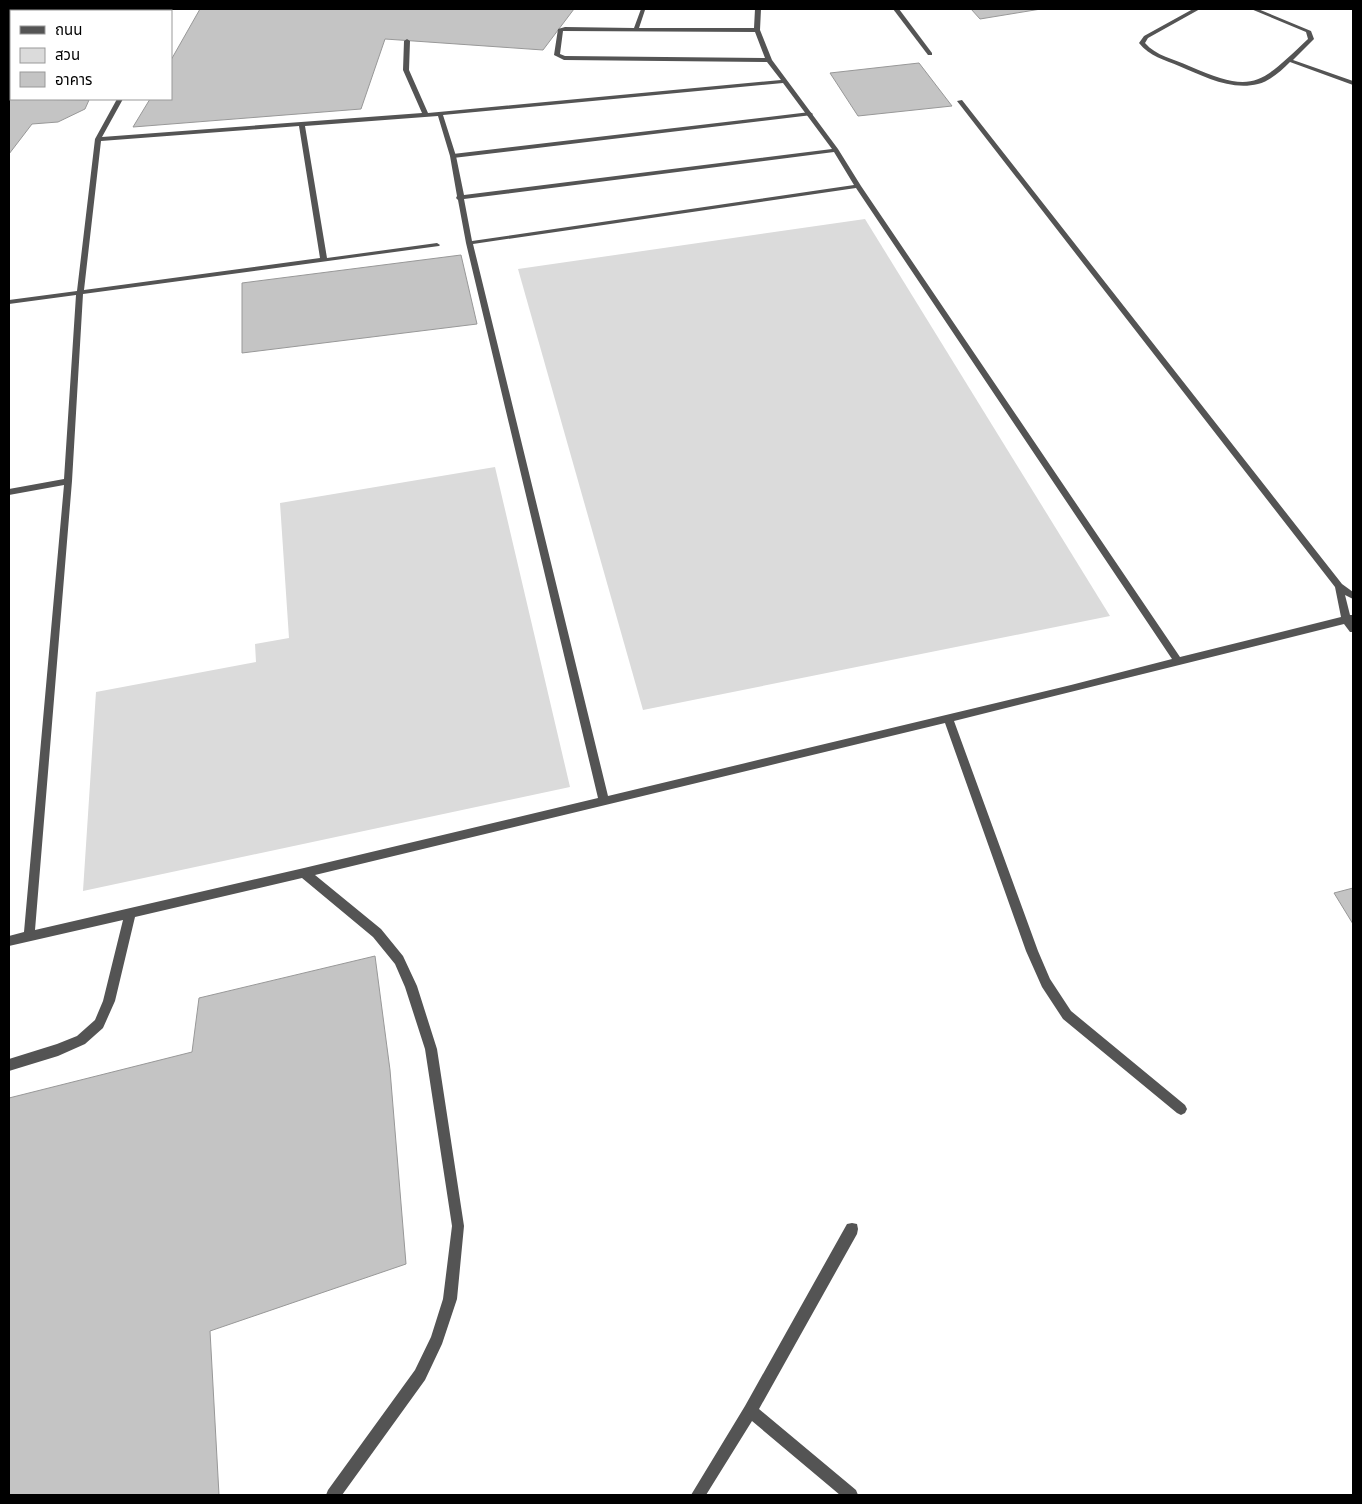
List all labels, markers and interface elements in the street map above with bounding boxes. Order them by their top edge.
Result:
legend [10,10,172,100]
text: ถนน [55,20,82,39]
text: สวน [55,45,80,64]
text: อาคาร [55,70,92,89]

